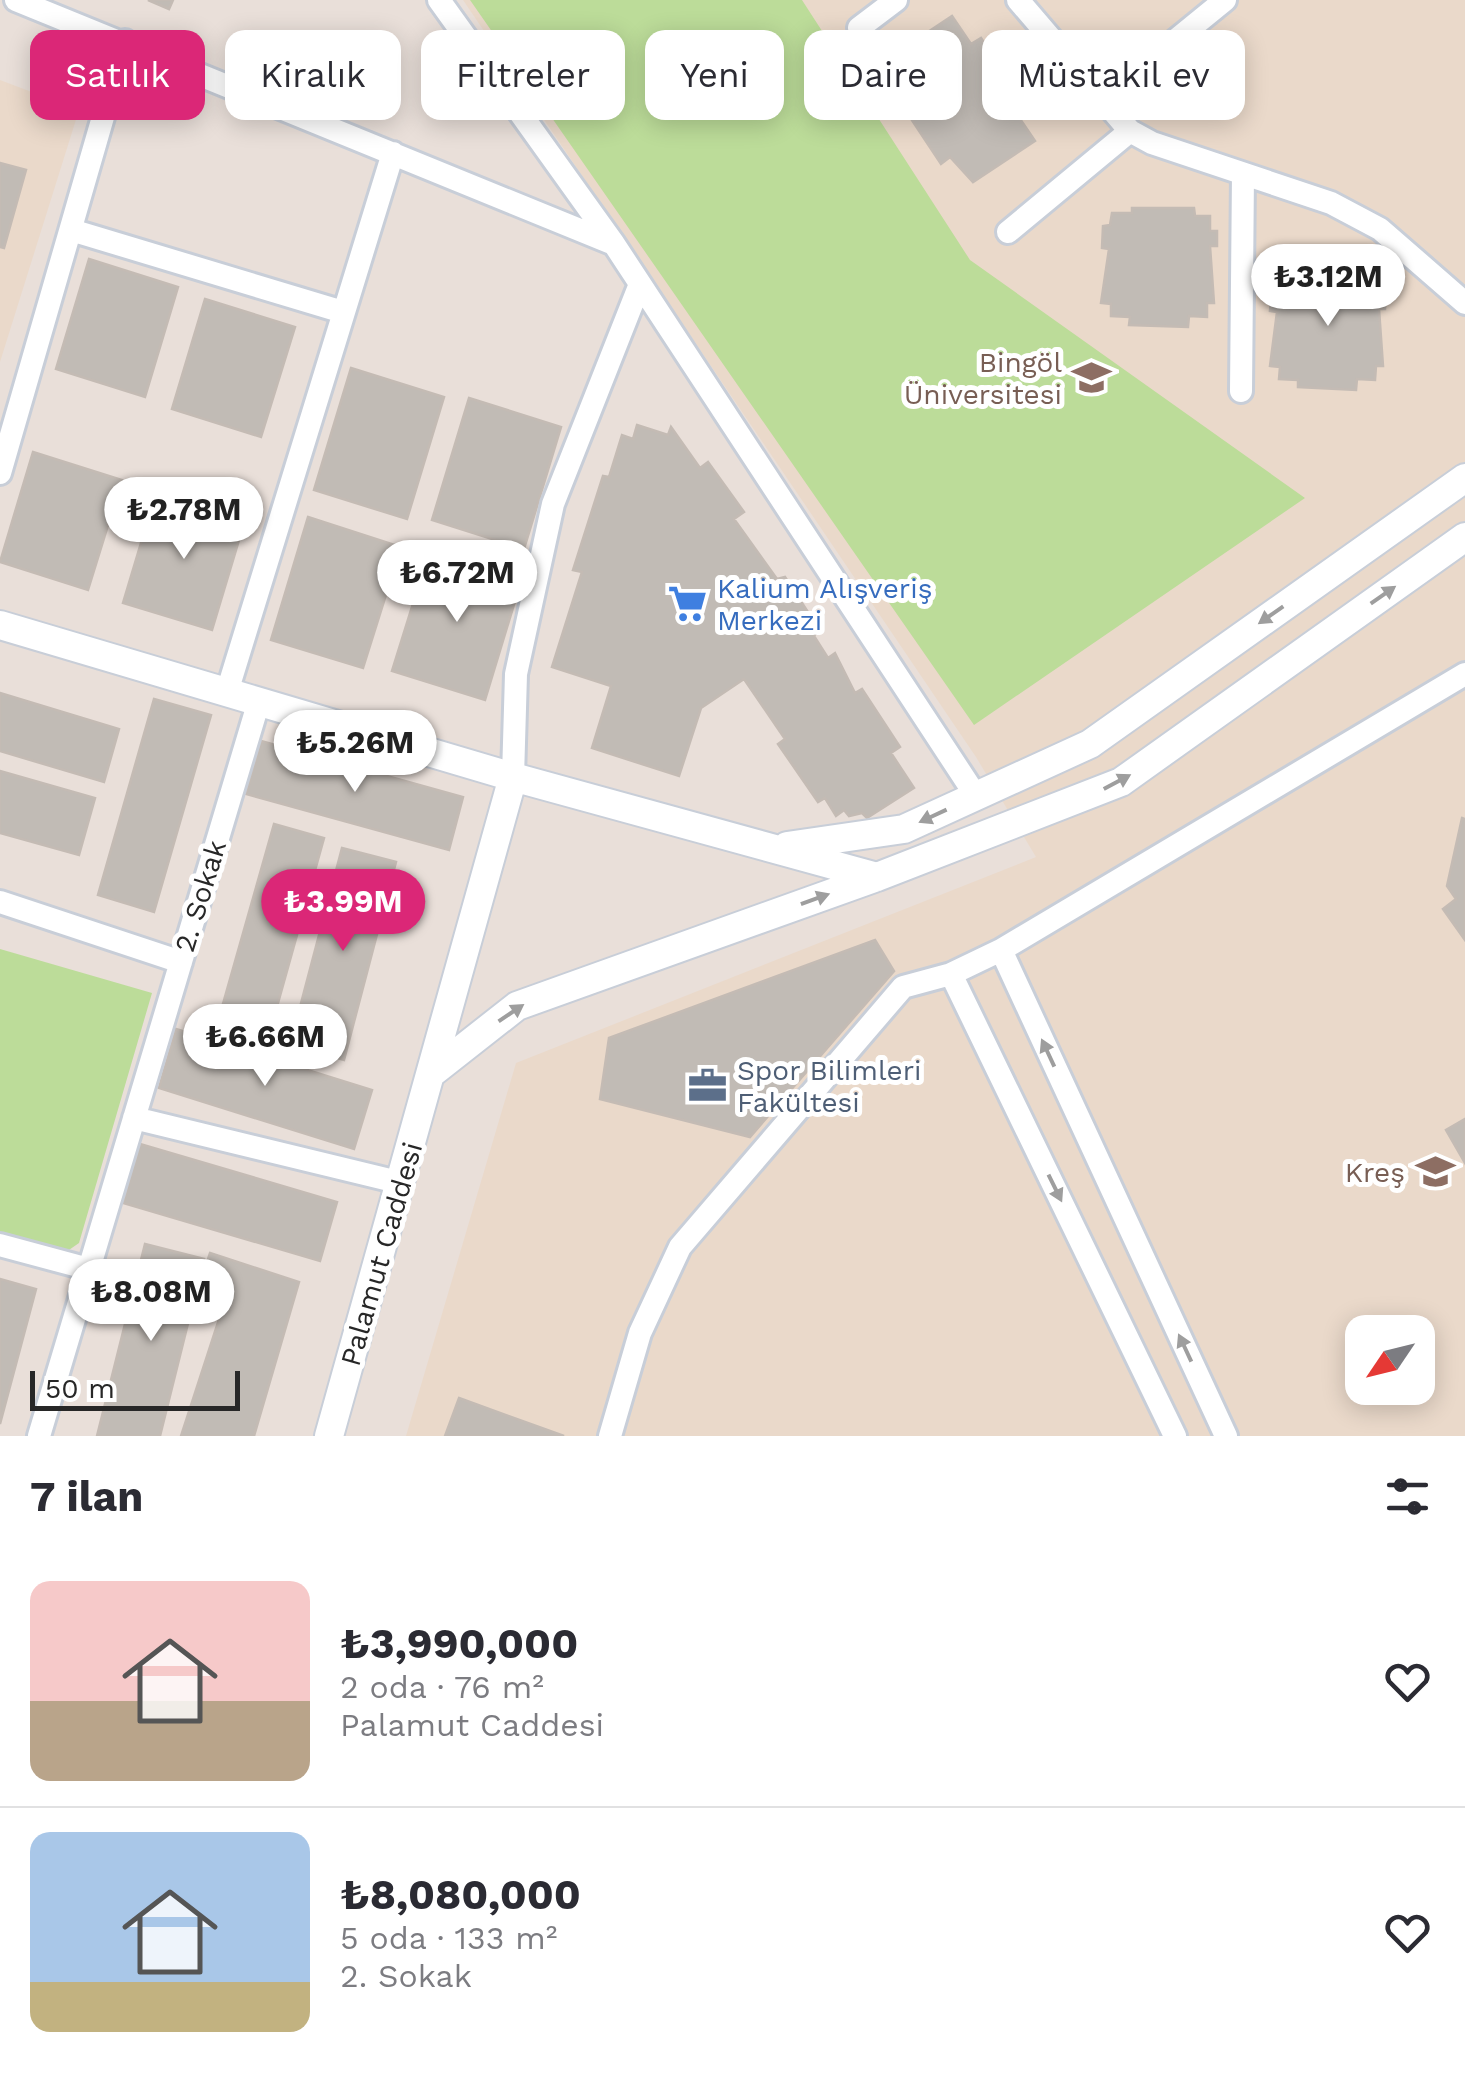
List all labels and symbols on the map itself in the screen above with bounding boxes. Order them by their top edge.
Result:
pin: ₺3.12M [1247,244,1409,329]
place label: Bingöl Üniversitesi [904,346,1062,411]
school or university icon: Bingöl Üniversitesi [1071,357,1113,399]
pin: ₺2.78M [103,477,265,562]
pin: ₺6.72M [376,540,538,625]
place label: Kalium Alışveriş Merkezi [717,572,932,637]
supermarket icon: Kalium Alışveriş Merkezi [666,583,708,625]
one-way arrow [1370,586,1396,605]
one-way arrow [1258,605,1285,624]
pin: ₺5.26M [274,710,436,795]
one-way arrow [1103,774,1132,791]
one-way arrow [918,808,948,824]
street label: 2. Sokak [168,836,233,956]
pin: ₺3.99M [262,869,424,954]
one-way arrow [800,891,830,906]
pin: ₺6.66M [184,1004,346,1089]
one-way arrow [497,1005,524,1023]
one-way arrow [1040,1038,1057,1067]
place label: Spor Bilimleri Fakültesi [737,1054,922,1119]
office icon: Spor Bilimleri Fakültesi [686,1065,728,1107]
street label: Palamut Caddesi [334,1139,429,1370]
school or university icon: Kreş [1414,1151,1456,1193]
place label: Kreş [1345,1156,1405,1189]
one-way arrow [1046,1174,1063,1203]
pin: ₺8.08M [70,1259,232,1344]
north arrow [1345,1315,1435,1405]
one-way arrow [1177,1333,1193,1362]
scale bar [30,1366,240,1410]

